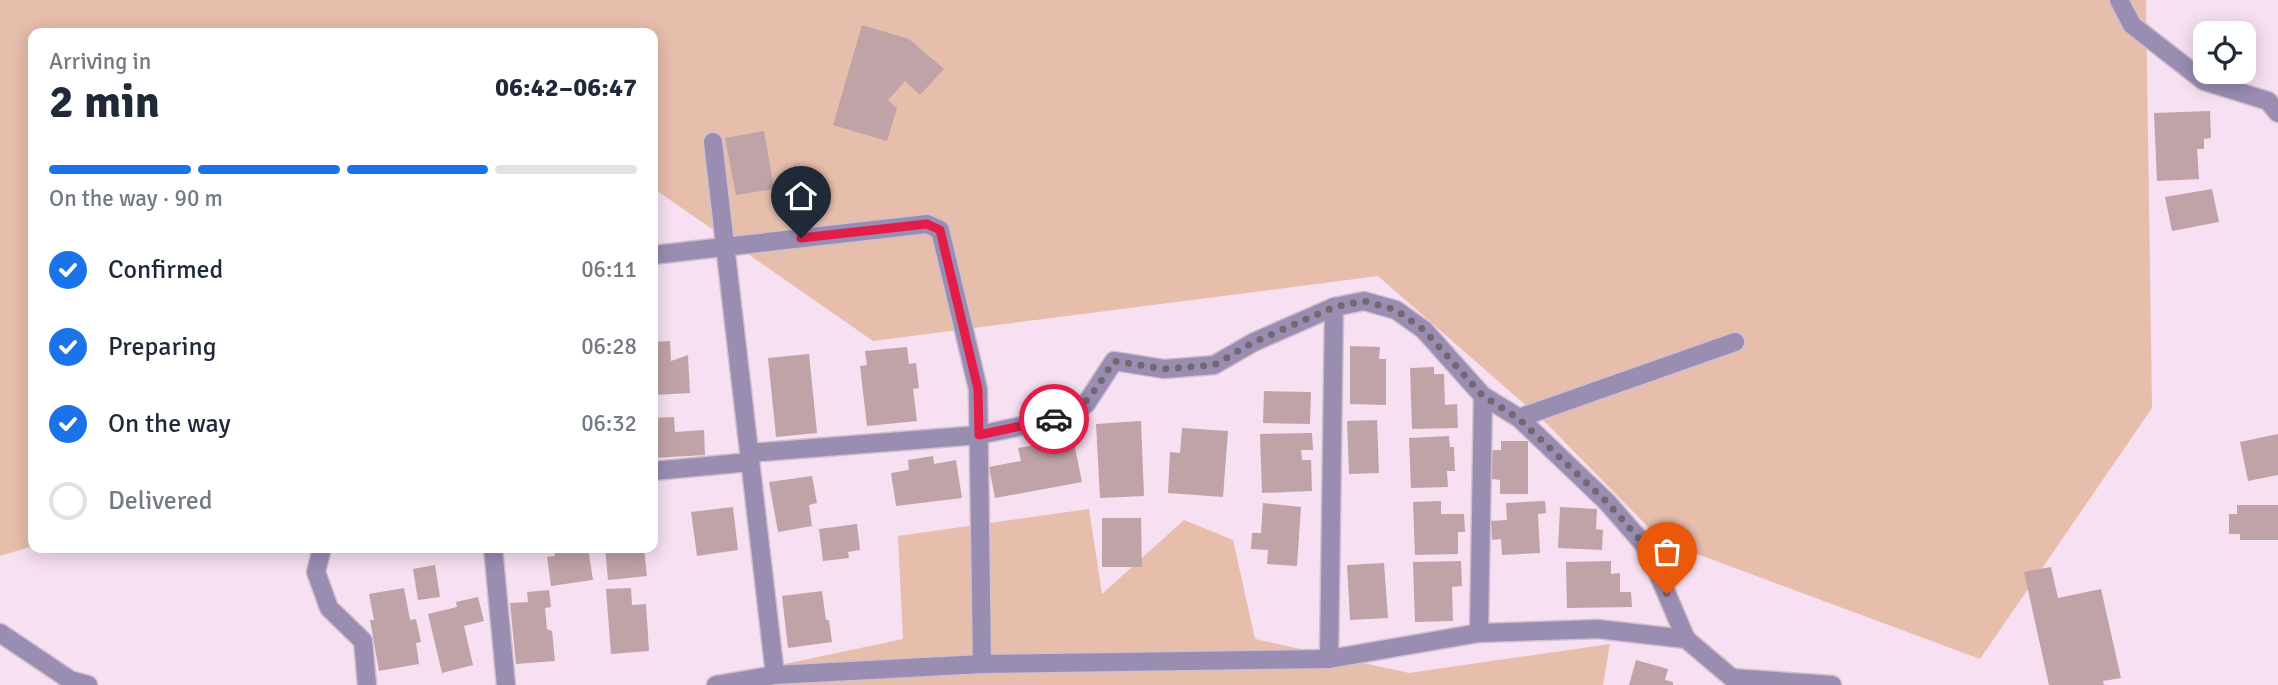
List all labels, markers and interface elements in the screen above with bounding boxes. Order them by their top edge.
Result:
map controls [2193,21,2256,84]
button: locate [2193,21,2256,84]
text: Arriving in [49,47,151,76]
text: 06:42–06:47 [495,72,637,104]
text: 2 min [49,74,160,130]
pin [771,166,831,238]
icon: home [782,177,820,215]
text: On the way · 90 m [49,184,223,213]
icon: check [49,251,87,289]
text: Confirmed [108,254,223,286]
text: 06:11 [581,255,637,284]
icon: check [49,328,87,366]
text: Preparing [108,331,216,363]
text: 06:28 [581,332,637,361]
courier [1019,384,1089,454]
icon: car [1035,400,1073,438]
icon: check [49,405,87,443]
text: On the way [108,408,231,440]
text: 06:32 [581,409,637,438]
text: Delivered [108,485,213,517]
pin [1637,522,1697,594]
icon: bag [1648,533,1686,571]

